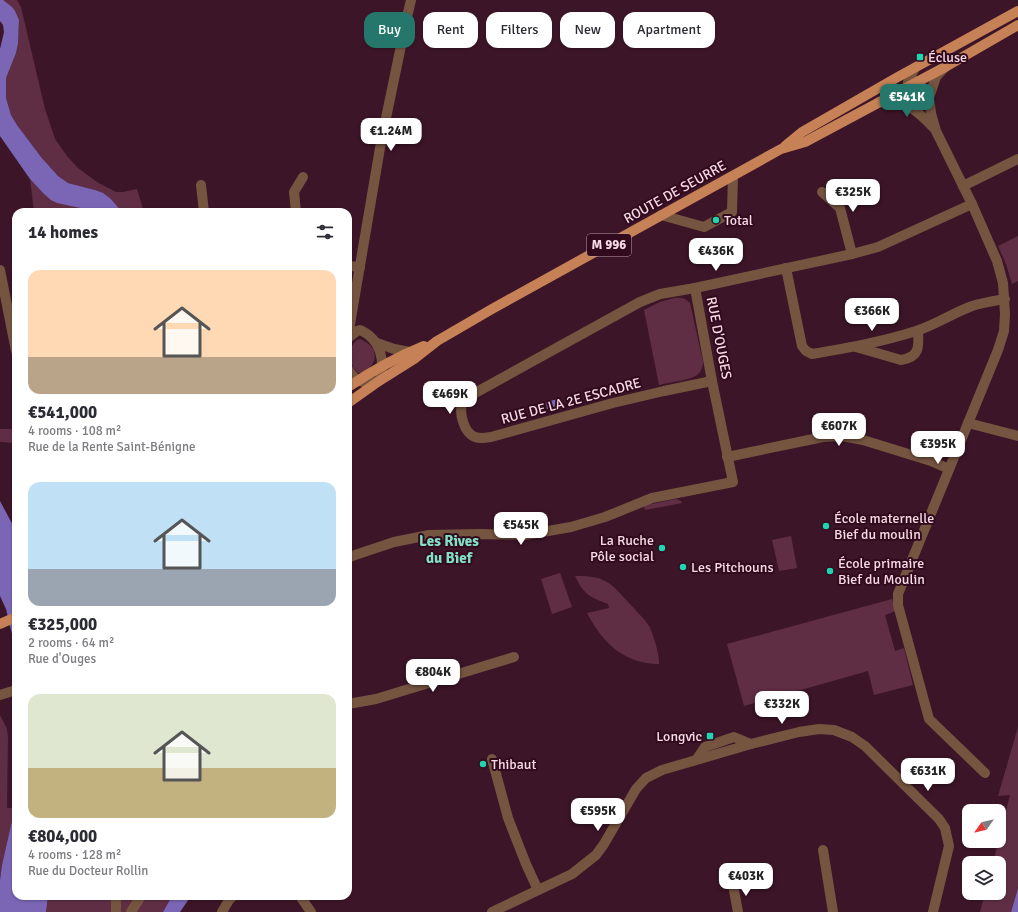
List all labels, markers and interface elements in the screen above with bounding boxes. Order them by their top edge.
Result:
chip: Buy [364,12,415,48]
chip: Rent [423,12,478,48]
chip: Filters [486,12,552,48]
chip: New [560,12,615,48]
chip: Apartment [623,12,715,48]
place label: Écluse [928,49,967,66]
marker: Écluse [915,52,925,62]
pin: €541K [879,84,935,118]
text: €541K [889,89,925,105]
pin: €1.24M [358,118,424,152]
text: €1.24M [370,123,412,139]
street label: ROUTE DE SEURRE [621,157,729,227]
pin: €325K [825,179,881,213]
text: €325K [835,184,871,200]
place label: Total [724,212,753,229]
marker: Total [711,215,721,225]
icon: filters [314,221,336,243]
text: 14 homes [28,222,98,243]
road number: M 996 [587,234,631,256]
pin: €436K [688,238,744,272]
text: €436K [698,243,734,259]
street label: RUE D'OUGES [703,295,735,381]
icon: home [146,296,218,368]
pin: €366K [844,298,900,332]
text: €366K [854,303,890,319]
street label: RUE DE LA 2E ESCADRE [499,374,643,428]
pin: €469K [422,381,478,415]
text: €469K [432,386,468,402]
text: €541,000 [28,402,97,423]
pin: €607K [811,413,867,447]
text: €607K [821,418,857,434]
text: 4 rooms · 108 m² [28,423,121,439]
pin: €395K [910,431,966,465]
text: €395K [920,436,956,452]
text: Rue de la Rente Saint-Bénigne [28,439,196,455]
icon: home [146,508,218,580]
place label: École maternelle Bief du moulin [834,510,934,543]
pin: €545K [493,512,549,546]
text: €545K [503,517,539,533]
marker: École maternelle Bief du moulin [821,521,831,531]
district label: Les Rives du Bief [419,532,479,567]
place label: La Ruche Pôle social [590,532,654,565]
marker: La Ruche Pôle social [657,543,667,553]
place label: École primaire Bief du Moulin [838,555,925,588]
place label: Les Pitchouns [691,559,774,576]
marker: Les Pitchouns [678,562,688,572]
marker: École primaire Bief du Moulin [825,566,835,576]
text: €325,000 [28,614,97,635]
text: 2 rooms · 64 m² [28,635,114,651]
text: Rue d'Ouges [28,651,96,667]
pin: €804K [405,659,461,693]
text: €804K [415,664,451,680]
pin: €332K [754,691,810,725]
text: €332K [764,696,800,712]
icon: home [146,720,218,792]
place label: Longvic [656,728,702,745]
marker: Longvic [705,731,715,741]
place label: Thibaut [491,756,536,773]
pin: €631K [900,758,956,792]
marker: Thibaut [478,759,488,769]
text: €631K [910,763,946,779]
pin: €595K [570,798,626,832]
text: €595K [580,803,616,819]
north arrow [962,804,1006,848]
map controls [962,804,1006,900]
text: €804,000 [28,826,97,847]
text: 4 rooms · 128 m² [28,847,121,863]
button: layers [962,856,1006,900]
text: Rue du Docteur Rollin [28,863,148,879]
pin: €403K [718,863,774,897]
text: €403K [728,868,764,884]

